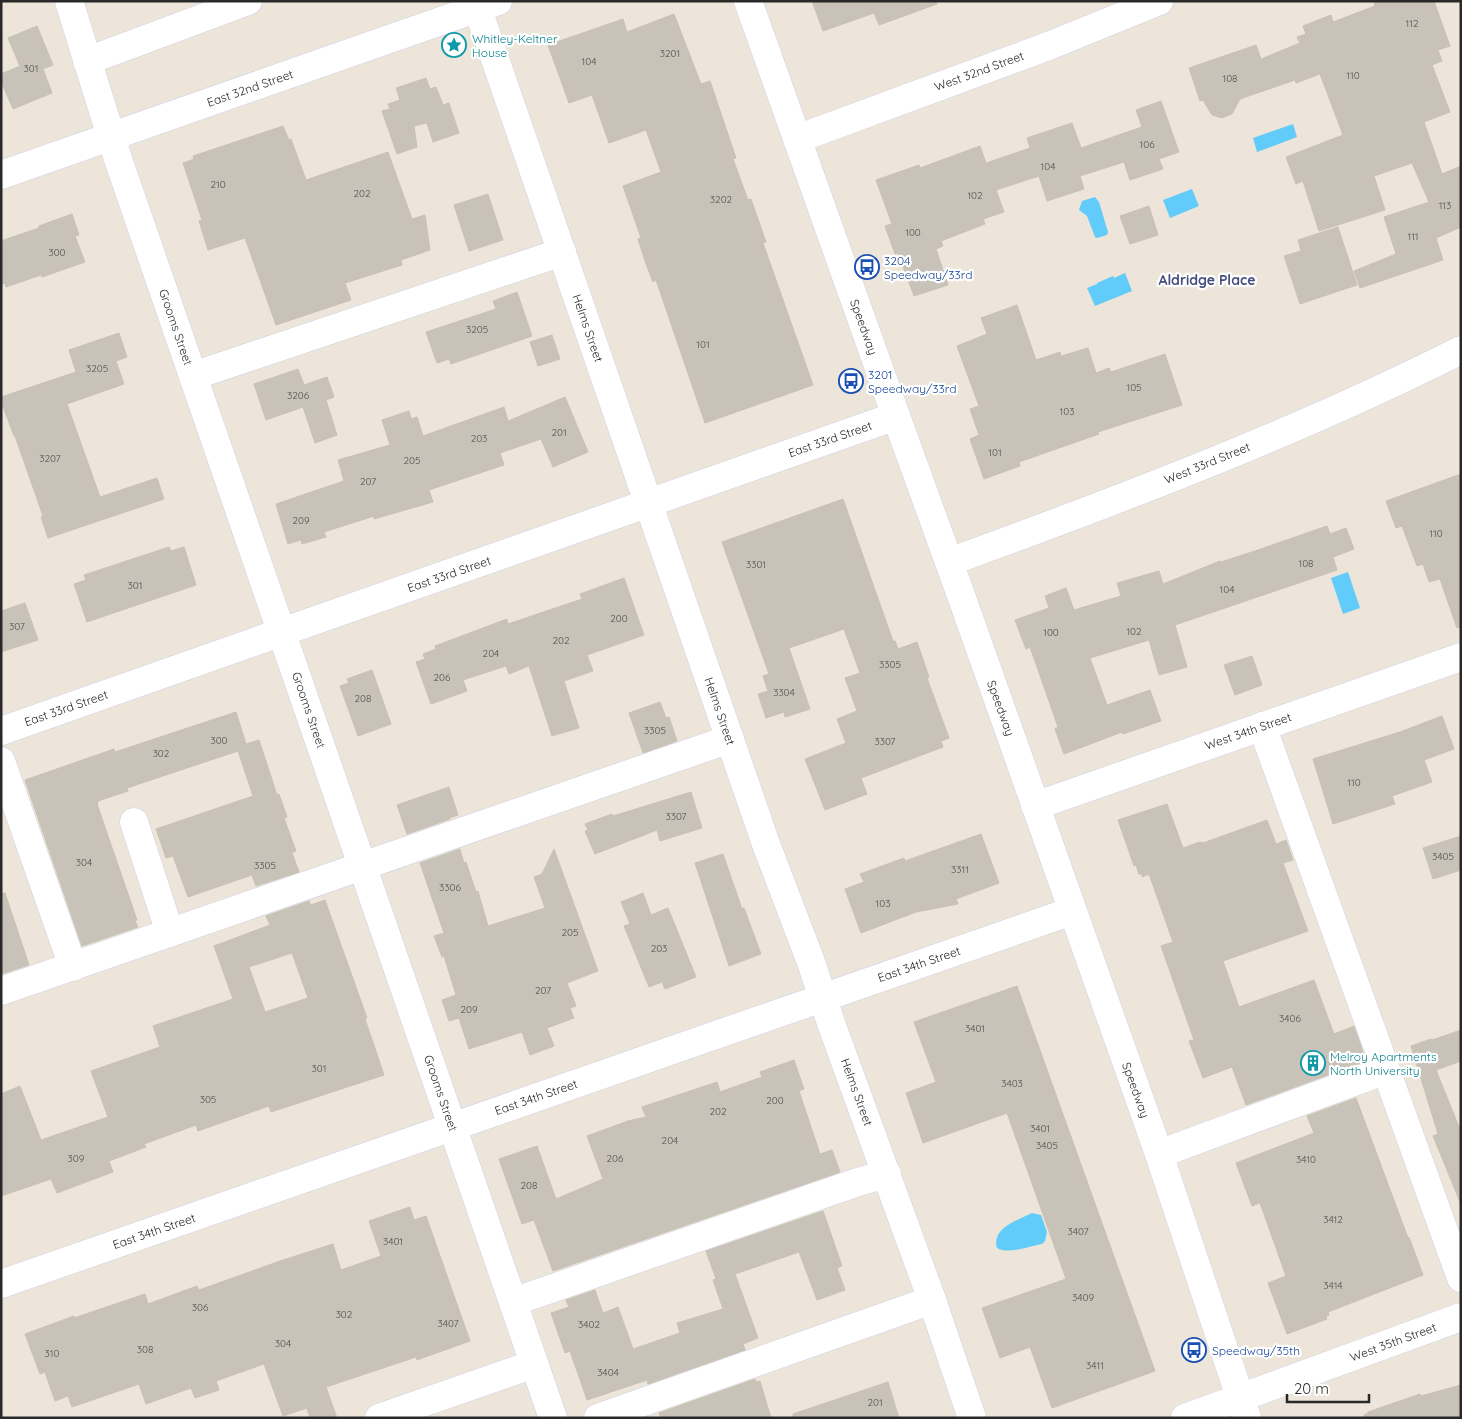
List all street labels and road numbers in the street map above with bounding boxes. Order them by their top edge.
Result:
street label: West 32nd Street [932,48,1026,94]
street label: East 32nd Street [205,66,295,110]
street label: Grooms Street [156,287,196,367]
street label: Helms Street [569,292,607,364]
street label: Speedway [847,297,881,357]
street label: East 33rd Street [786,418,874,460]
street label: West 33rd Street [1162,439,1252,487]
street label: East 33rd Street [405,553,493,595]
street label: Grooms Street [289,670,329,750]
street label: Helms Street [701,675,739,747]
street label: Speedway [984,678,1018,738]
street label: East 33rd Street [22,687,110,729]
street label: West 34th Street [1203,709,1293,753]
street label: East 34th Street [876,943,962,985]
street label: Grooms Street [421,1053,461,1133]
street label: Helms Street [838,1056,876,1128]
street label: Speedway [1119,1060,1153,1120]
street label: East 34th Street [493,1076,579,1118]
street label: East 34th Street [111,1210,197,1252]
street label: West 35th Street [1348,1319,1438,1365]

